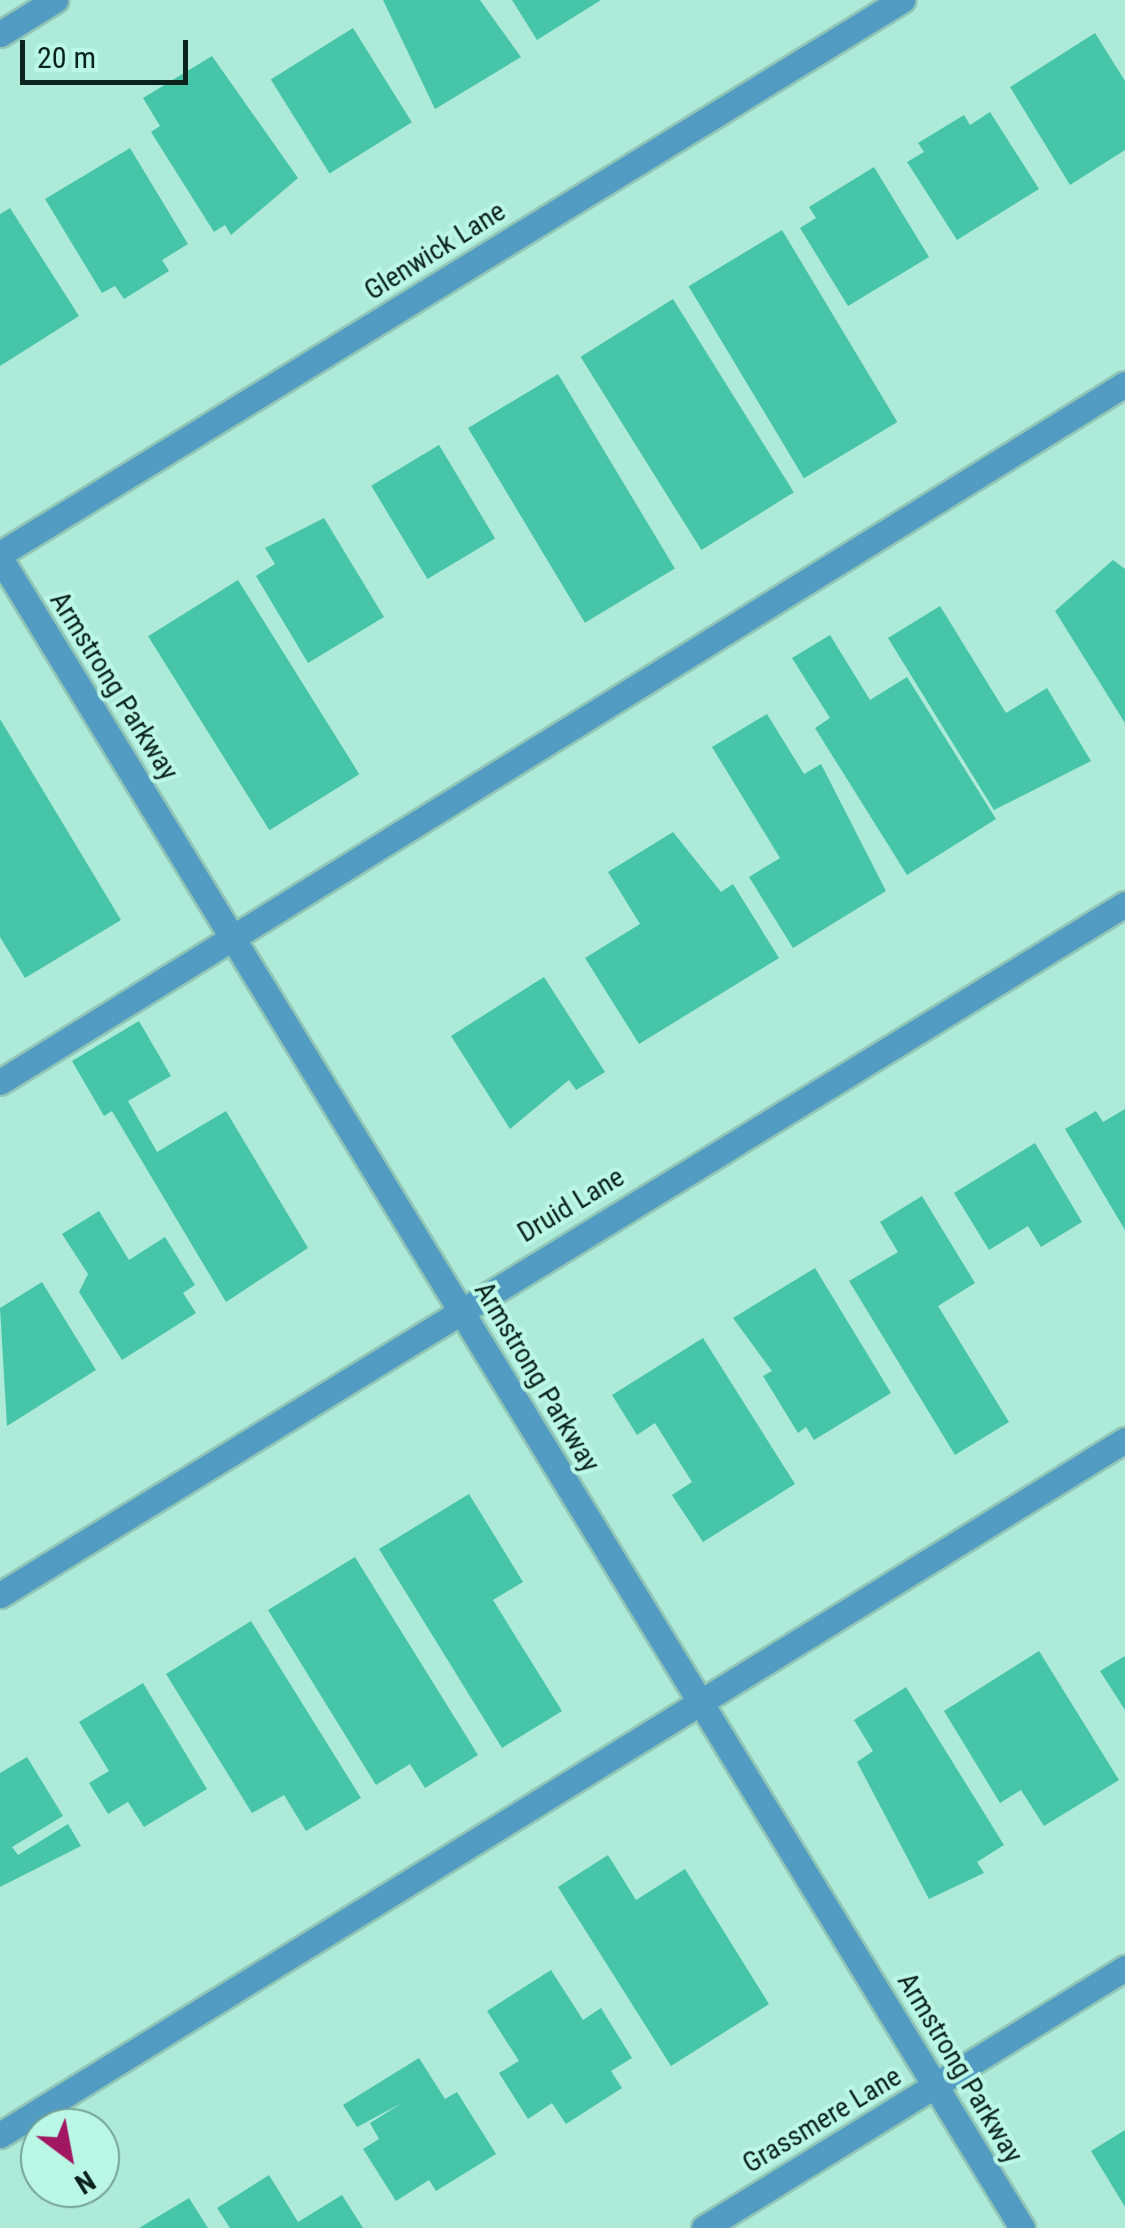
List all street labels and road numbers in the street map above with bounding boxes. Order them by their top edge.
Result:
street label: Glenwick Lane [358,194,512,308]
street label: Armstrong Parkway [43,586,185,786]
street label: Druid Lane [512,1160,630,1250]
street label: Armstrong Parkway [467,1276,607,1478]
street label: Armstrong Parkway [890,1967,1030,2169]
street label: Grassmere Lane [737,2060,907,2180]

